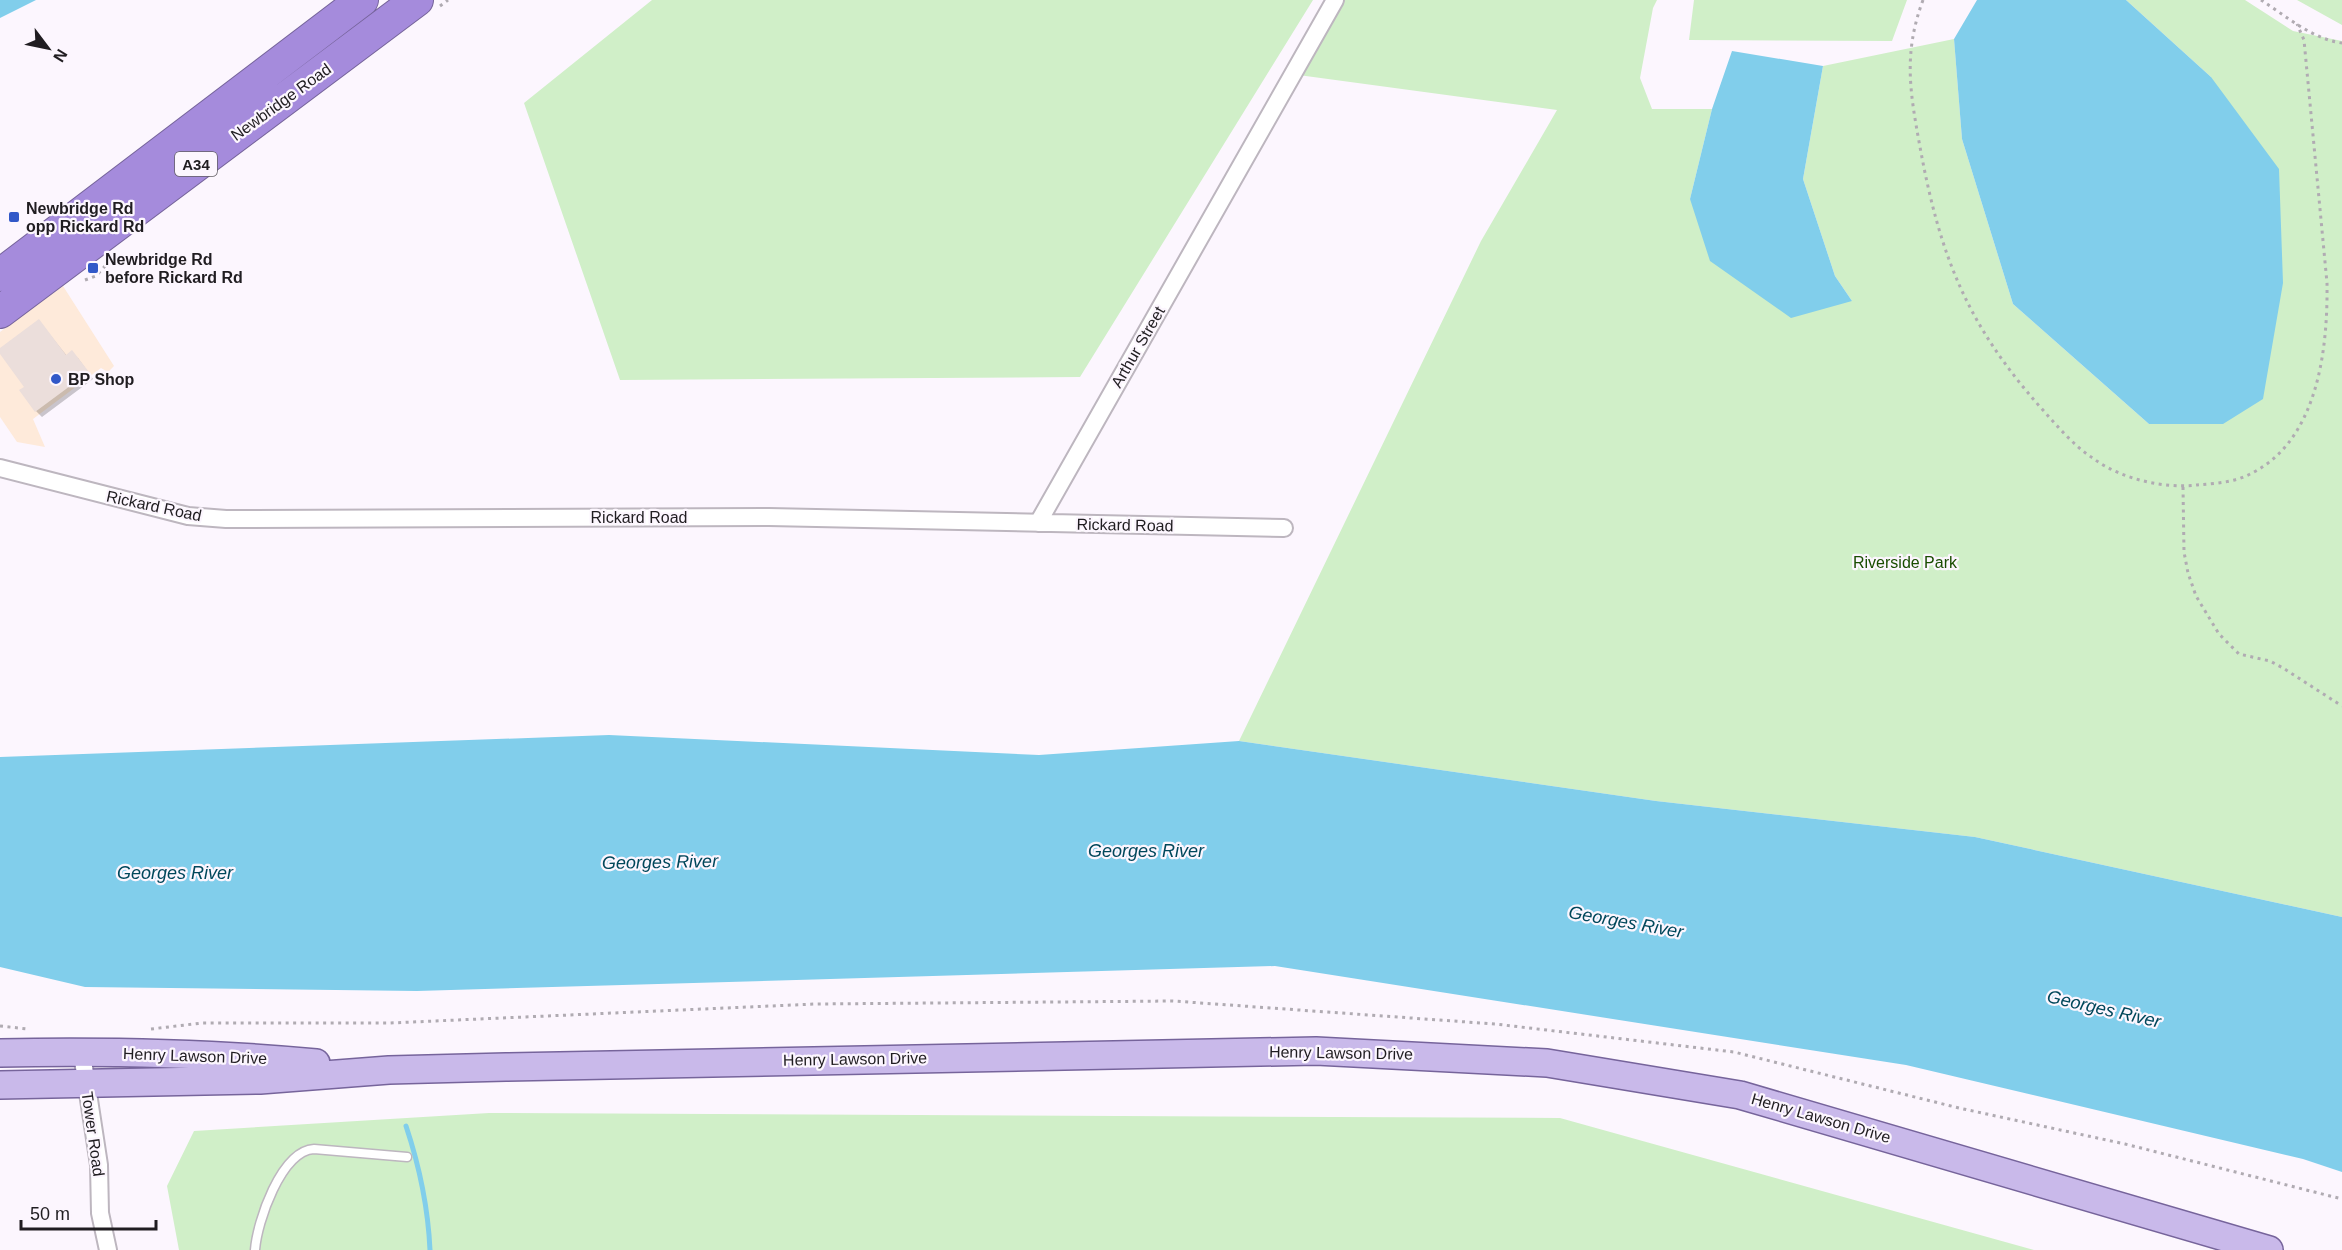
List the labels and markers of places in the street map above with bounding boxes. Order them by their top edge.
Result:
place label: Newbridge Rd opp Rickard Rd [26,200,144,235]
marker: Newbridge Rd opp Rickard Rd [7,210,21,224]
place label: Newbridge Rd before Rickard Rd [105,251,243,286]
marker: Newbridge Rd before Rickard Rd [86,261,100,275]
place label: BP Shop [68,371,135,388]
marker: BP Shop [49,372,63,386]

